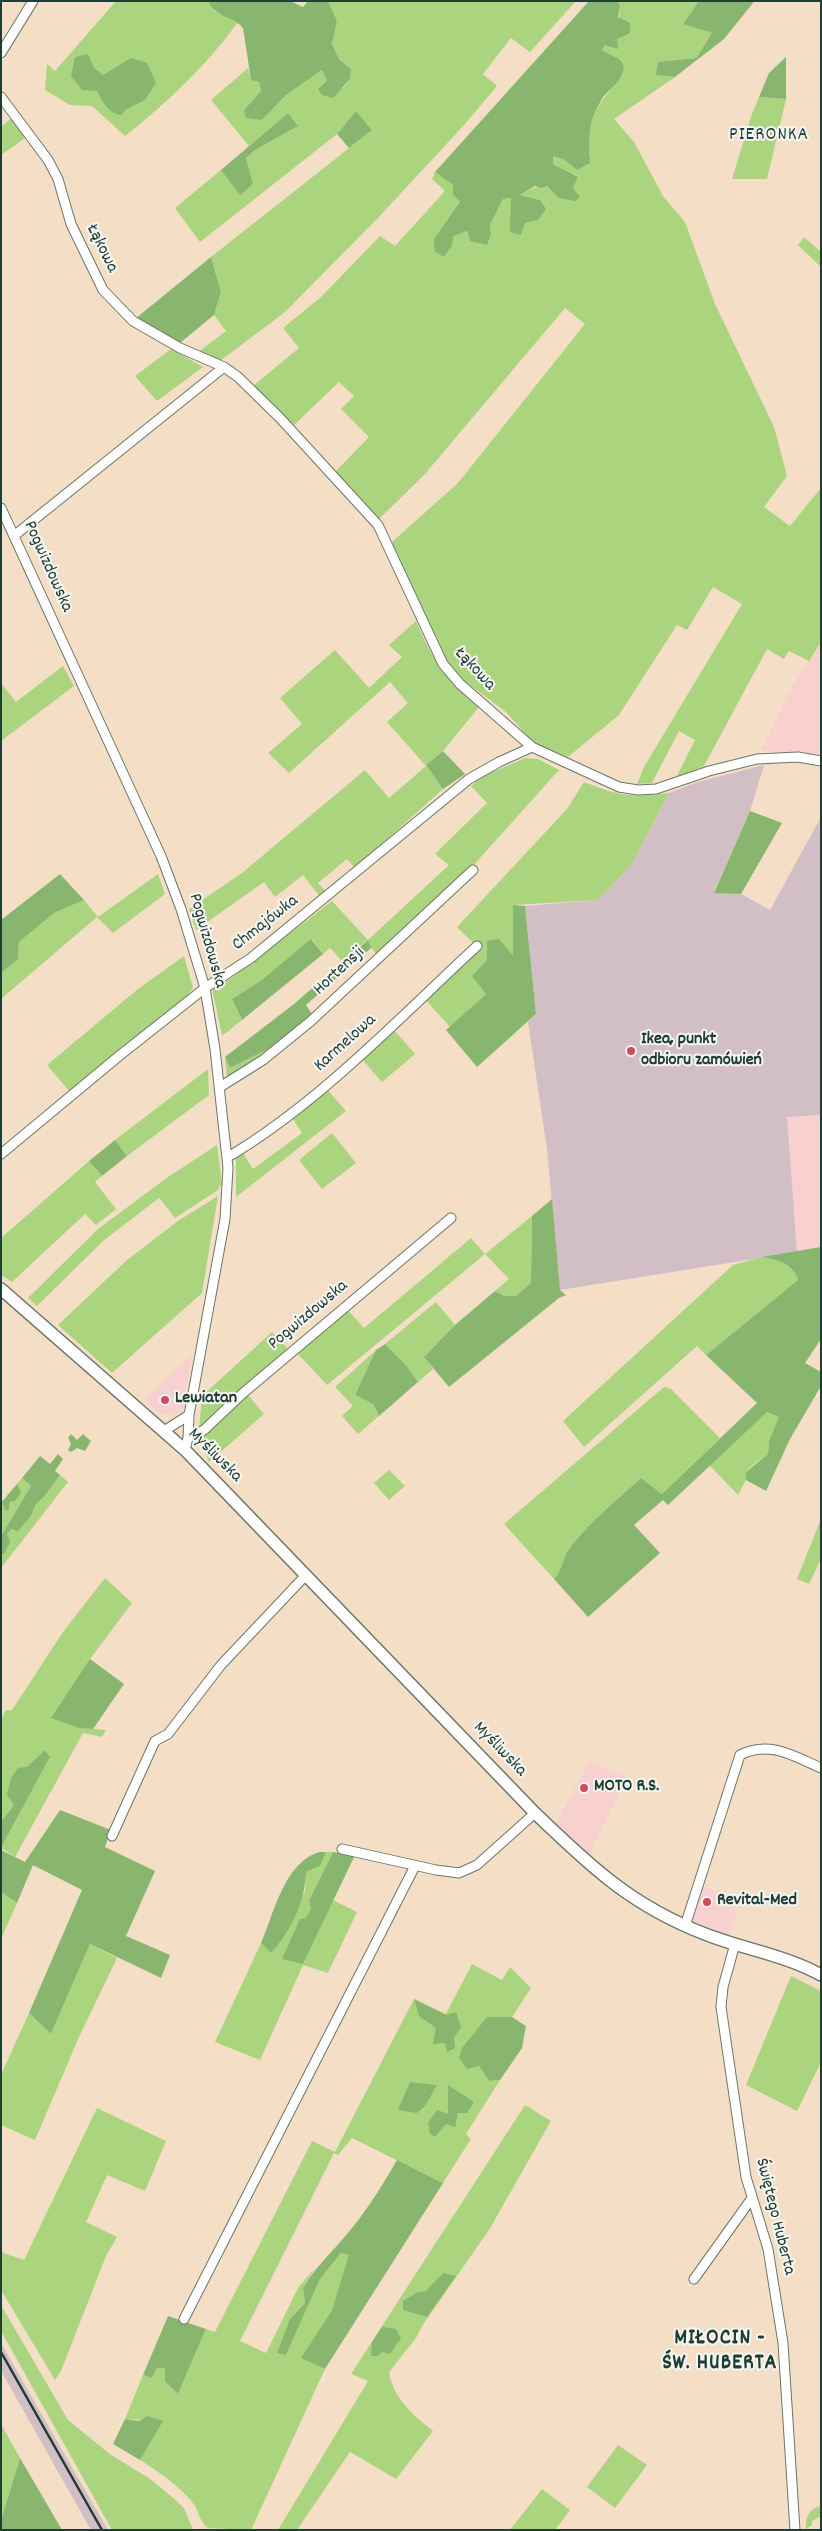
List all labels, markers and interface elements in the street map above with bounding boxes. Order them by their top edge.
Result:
district label: PIERONKA [728,125,810,147]
street label: Łąkowa [80,221,122,277]
street label: Pogwizdowska [17,518,77,616]
street label: Łąkowa [449,644,499,696]
street label: Pogwizdowska [182,891,230,991]
street label: Chmajówka [229,891,303,957]
street label: Hortensji [310,943,370,1001]
street label: Karmelowa [311,1011,381,1077]
place label: Ikea, punkt odbioru zamówień [641,1030,762,1072]
marker: Ikea, punkt odbioru zamówień [625,1045,637,1057]
street label: Pogwizdowska [265,1276,353,1356]
place label: Lewiatan [175,1389,237,1411]
marker: Lewiatan [159,1394,171,1406]
street label: Myśliwska [182,1424,246,1488]
street label: Myśliwska [468,1718,530,1782]
place label: MOTO R.S. [594,1777,659,1799]
marker: MOTO R.S. [578,1782,590,1794]
place label: Revital-Med [717,1891,797,1913]
marker: Revital-Med [701,1896,713,1908]
street label: Świętego Huberta [749,2157,799,2277]
district label: MIŁOCIN - ŚW. HUBERTA [661,2327,779,2378]

